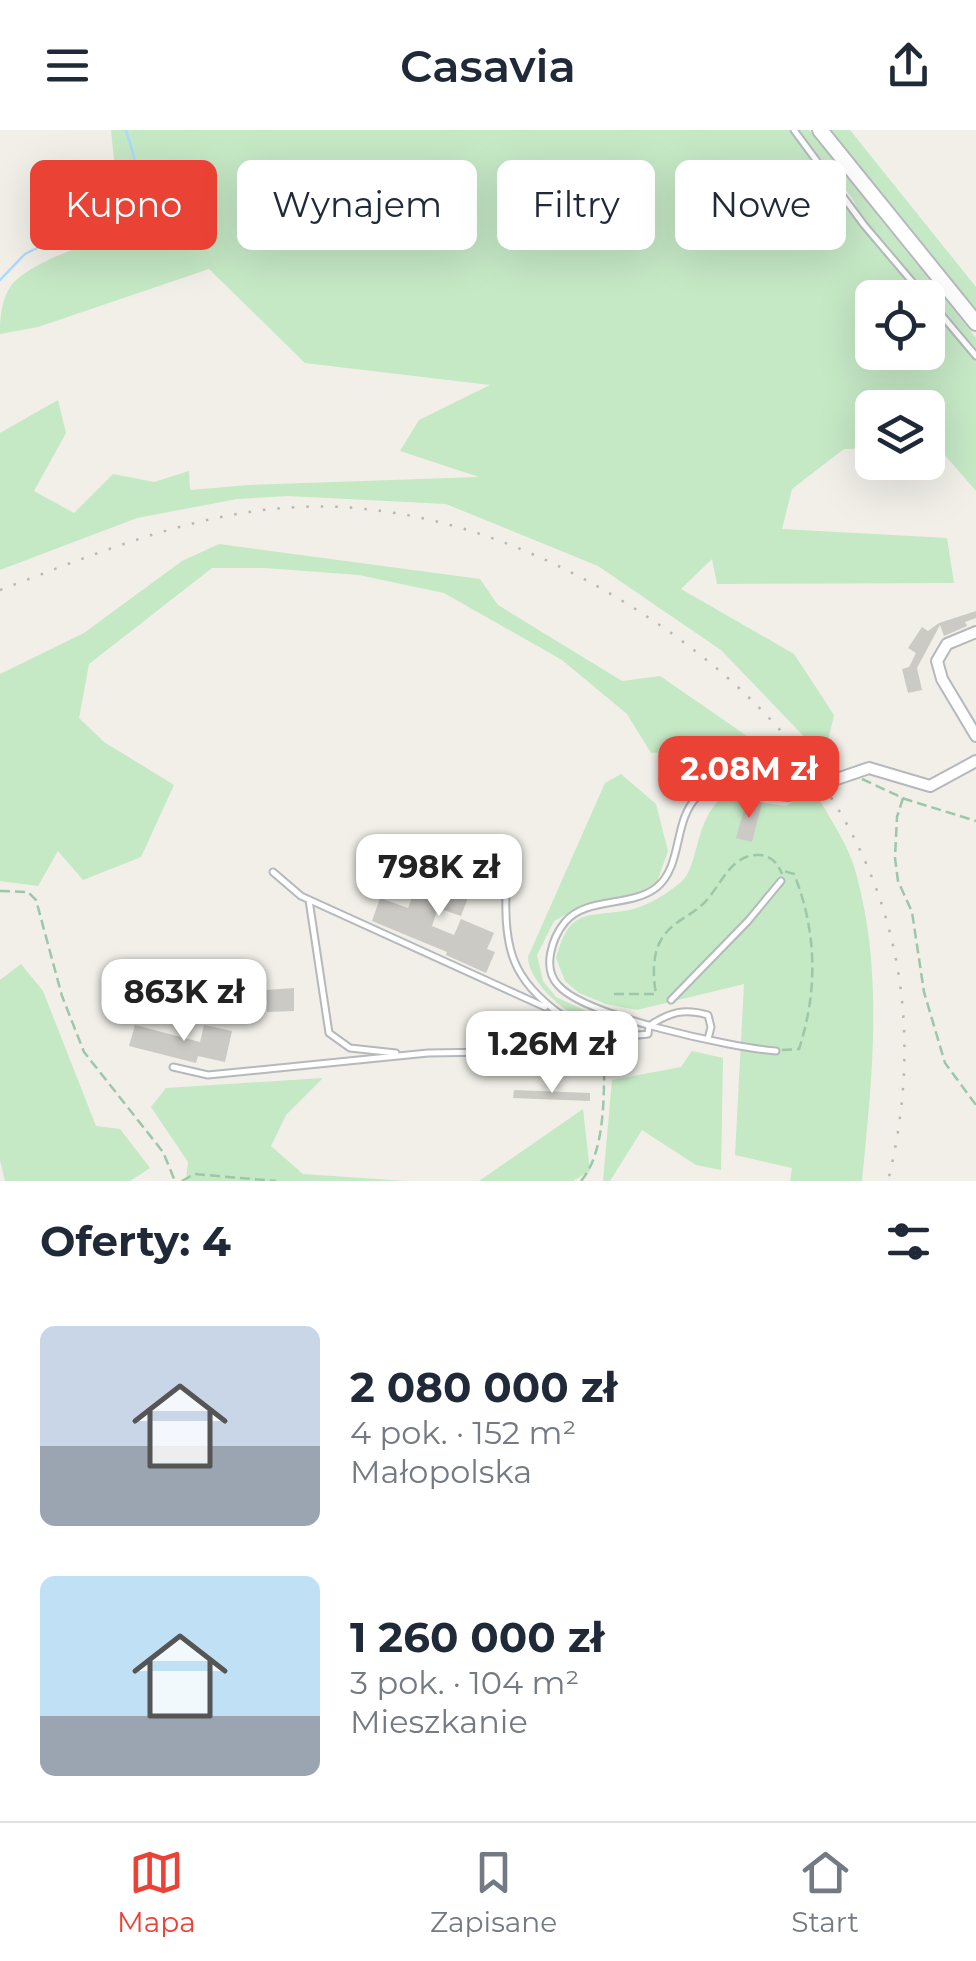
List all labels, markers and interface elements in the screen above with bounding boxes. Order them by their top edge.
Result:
icon: menu [40,38,95,93]
text: Casavia [400,38,576,93]
icon: share [881,38,936,93]
chip: Kupno [30,160,217,250]
chip: Wynajem [237,160,477,250]
chip: Filtry [497,160,655,250]
chip: Nowe [675,160,846,250]
map controls [855,280,945,480]
button: locate [855,280,945,370]
button: layers [855,390,945,480]
pin: 2.08M zł [646,736,852,821]
text: 2.08M zł [680,749,818,788]
pin: 798K zł [347,834,531,919]
text: 798K zł [378,847,500,886]
pin: 863K zł [92,959,276,1044]
text: 863K zł [123,972,245,1011]
pin: 1.26M zł [449,1011,655,1096]
text: 1.26M zł [488,1024,616,1063]
icon: filters [881,1214,936,1269]
text: Oferty: 4 [40,1215,231,1267]
text: 2 080 000 zł [350,1361,617,1413]
icon: home [120,1366,240,1486]
text: 4 pok. · 152 m² [350,1413,576,1452]
text: Małopolska [350,1452,532,1491]
text: 1 260 000 zł [350,1611,604,1663]
icon: home [120,1616,240,1736]
text: 3 pok. · 104 m² [350,1663,579,1702]
text: Mieszkanie [350,1702,528,1741]
tab: Mapa [117,1845,196,1939]
tab: Zapisane [430,1845,557,1939]
tab: Start [791,1845,859,1939]

